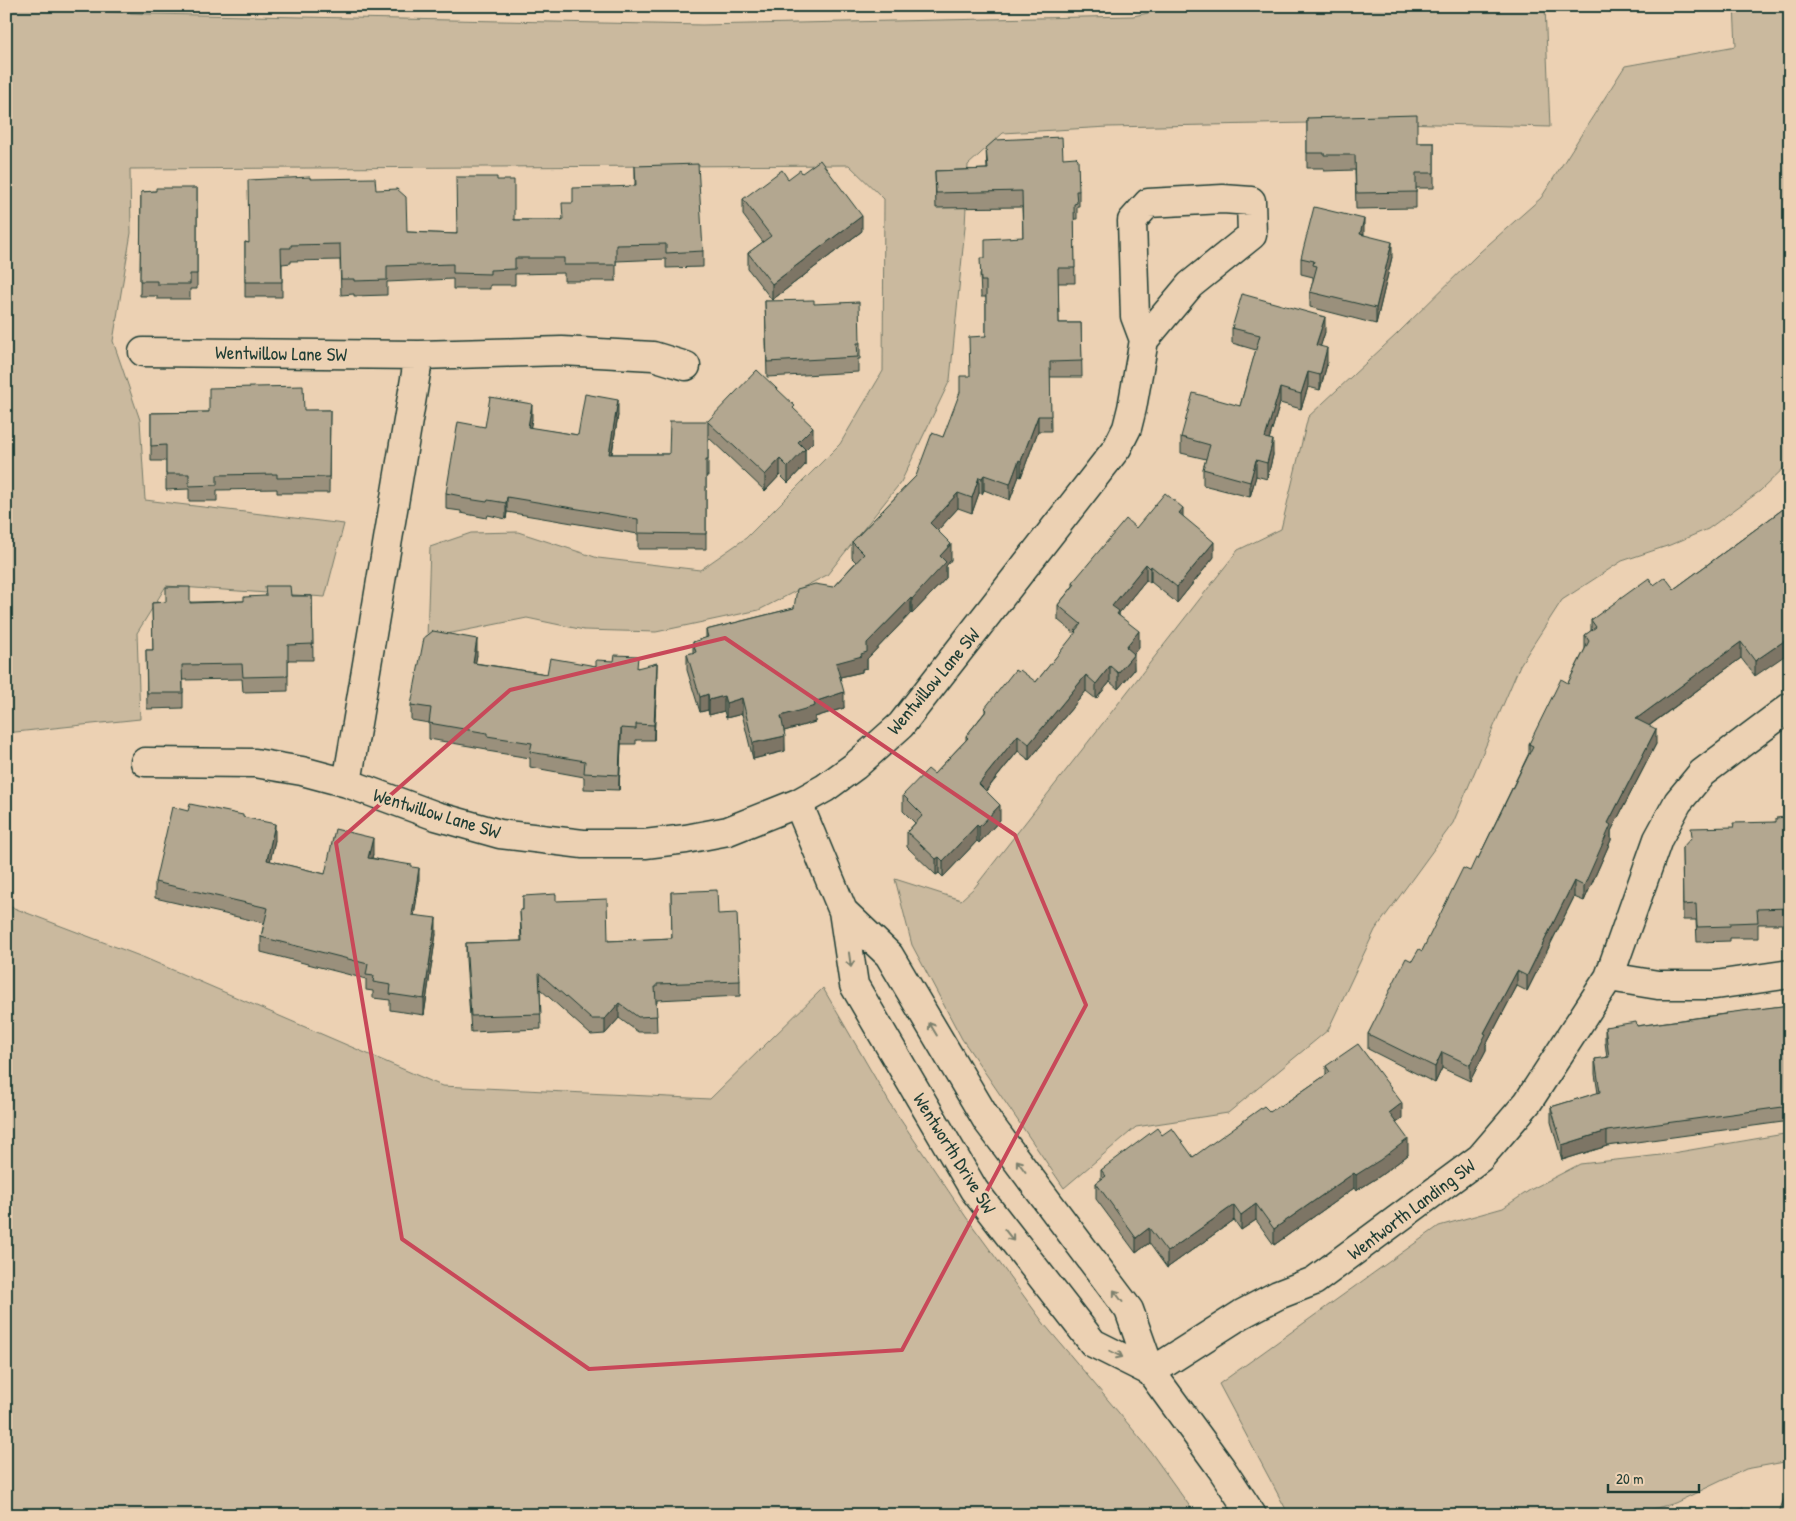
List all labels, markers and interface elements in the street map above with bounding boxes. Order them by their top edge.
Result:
street label: Wentwillow Lane SW [215,339,347,367]
street label: Wentwillow Lane SW [881,622,986,740]
street label: Wentwillow Lane SW [370,781,504,845]
one-way arrow [845,951,855,967]
one-way arrow [928,1023,938,1037]
street label: Wentworth Drive SW [908,1088,1003,1218]
street label: Wentworth Landing SW [1342,1152,1480,1266]
one-way arrow [1016,1159,1026,1173]
one-way arrow [1003,1228,1014,1241]
one-way arrow [1113,1290,1124,1303]
one-way arrow [1108,1349,1123,1359]
scale bar [1608,1461,1700,1493]
text: 20 m [1616,1468,1643,1489]

